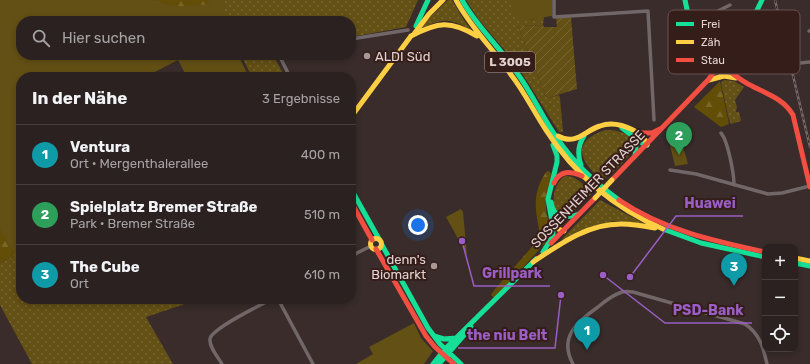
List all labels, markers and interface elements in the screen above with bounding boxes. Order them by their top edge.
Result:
legend [668,10,800,74]
search box [16,16,356,60]
text: Frei [701,18,720,31]
icon: search [30,27,52,49]
text: Hier suchen [62,29,145,47]
text: Zäh [701,36,720,49]
place label: ALDI Süd [375,49,430,64]
marker: ALDI Süd [362,51,372,61]
road number: L 3005 [485,52,535,72]
text: Stau [701,54,725,67]
text: In der Nähe [32,88,127,108]
text: 3 Ergebnisse [262,91,340,106]
pin: 2 [666,122,692,155]
street label: SOSSENHEIMER STRASSE [528,127,648,251]
text: Ventura [70,138,130,156]
text: 1 [42,147,48,162]
text: 400 m [301,147,340,162]
text: Ort · Mergenthalerallee [70,156,208,171]
callout: Huawei [676,190,743,216]
text: Huawei [684,195,736,212]
text: Spielplatz Bremer Straße [70,198,258,216]
text: 2 [41,207,49,222]
text: 510 m [304,207,340,222]
your location [408,215,428,235]
text: Park · Bremer Straße [70,216,195,231]
map controls [762,244,798,352]
button: + [762,244,798,280]
place label: denn's Biomarkt [371,252,426,282]
pin: 3 [721,253,747,286]
text: The Cube [70,258,140,276]
callout: Grillpark [474,260,550,286]
marker: denn's Biomarkt [429,261,439,271]
text: Grillpark [482,265,543,282]
text: 3 [41,267,49,282]
text: 610 m [304,267,340,282]
text: Ort [70,276,89,291]
button: − [762,280,798,316]
callout: PSD-Bank [665,297,752,323]
text: PSD-Bank [673,302,744,319]
button: locate [762,316,798,352]
pin: 1 [574,317,600,350]
callout: the niu Belt [458,322,555,348]
text: the niu Belt [467,327,548,344]

